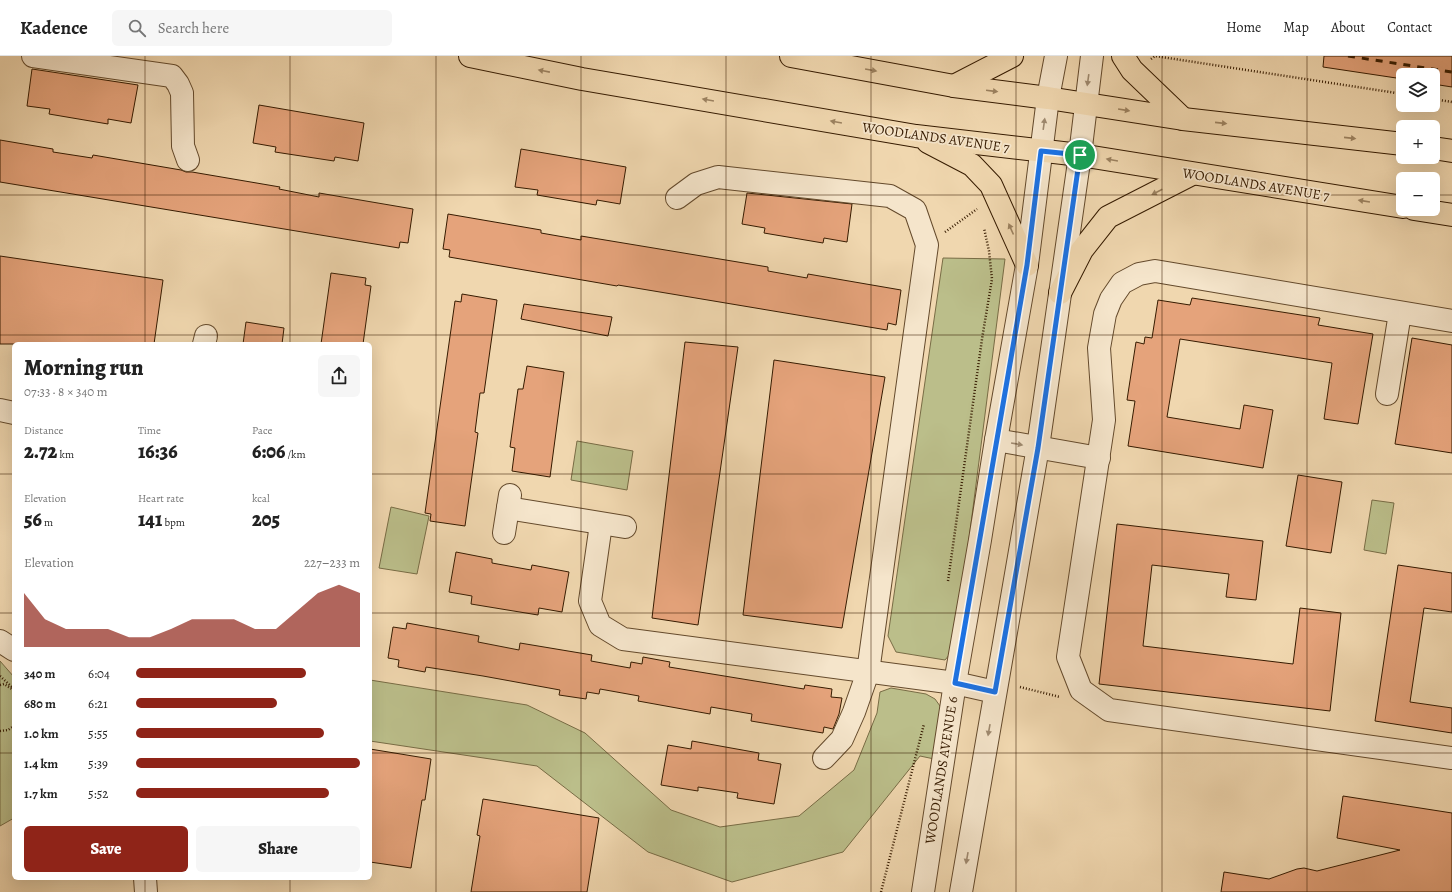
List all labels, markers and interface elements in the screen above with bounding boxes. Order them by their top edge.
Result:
search box [112,10,392,46]
text: Kadence [20,15,88,41]
icon: search [126,17,148,39]
text: Search here [158,18,229,38]
text: Home [1226,18,1261,37]
text: Map [1283,18,1309,37]
text: About [1331,18,1365,37]
text: Contact [1387,18,1432,37]
one-way arrow [538,68,550,74]
one-way arrow [864,68,877,74]
map controls [1396,68,1440,216]
button: layers [1396,68,1440,112]
one-way arrow [1085,74,1092,86]
one-way arrow [986,87,998,94]
one-way arrow [702,97,714,103]
one-way arrow [1118,107,1130,113]
street label: WOODLANDS AVENUE 7 [860,118,1011,157]
one-way arrow [1041,118,1047,131]
one-way arrow [830,119,842,125]
one-way arrow [1215,120,1227,127]
button: + [1396,120,1440,164]
one-way arrow [1344,135,1357,141]
pin [1063,138,1097,172]
icon: arrive [1069,144,1091,166]
one-way arrow [1106,157,1118,163]
street label: WOODLANDS AVENUE 7 [1180,163,1331,206]
button: − [1396,172,1440,216]
one-way arrow [1152,188,1163,195]
one-way arrow [1358,198,1371,204]
one-way arrow [1008,223,1014,235]
text: Morning run [24,353,144,383]
button: share [318,355,360,397]
text: 07:33 · 8 × 340 m [24,383,108,400]
text: Distance [24,423,63,438]
text: Time [138,423,161,438]
text: Pace [252,423,272,438]
text: 2.72 [24,438,57,465]
text: 16:36 [138,438,178,465]
text: 6:06 [252,438,285,465]
one-way arrow [1011,441,1023,447]
text: km [57,447,74,462]
text: /km [285,447,306,462]
text: Elevation [24,491,66,506]
text: Heart rate [138,491,184,506]
text: kcal [252,491,270,506]
text: 56 [24,506,42,533]
text: 141 [138,506,162,533]
text: 205 [252,506,280,533]
text: m [42,515,53,530]
text: bpm [162,515,185,530]
text: Elevation [24,554,74,571]
text: 227–233 m [304,554,360,571]
text: 340 m [24,665,55,682]
text: 6:04 [88,665,110,682]
text: 680 m [24,695,56,712]
text: 6:21 [88,695,108,712]
street label: WOODLANDS AVENUE 6 [920,695,963,846]
one-way arrow [986,724,992,736]
text: 1.0 km [24,725,59,742]
text: 5:55 [88,725,108,742]
text: 1.4 km [24,755,58,772]
text: 5:39 [88,755,108,772]
text: 1.7 km [24,785,58,802]
text: 5:52 [88,785,108,802]
button: Save [24,826,188,872]
button: Share [196,826,360,872]
one-way arrow [964,852,970,865]

